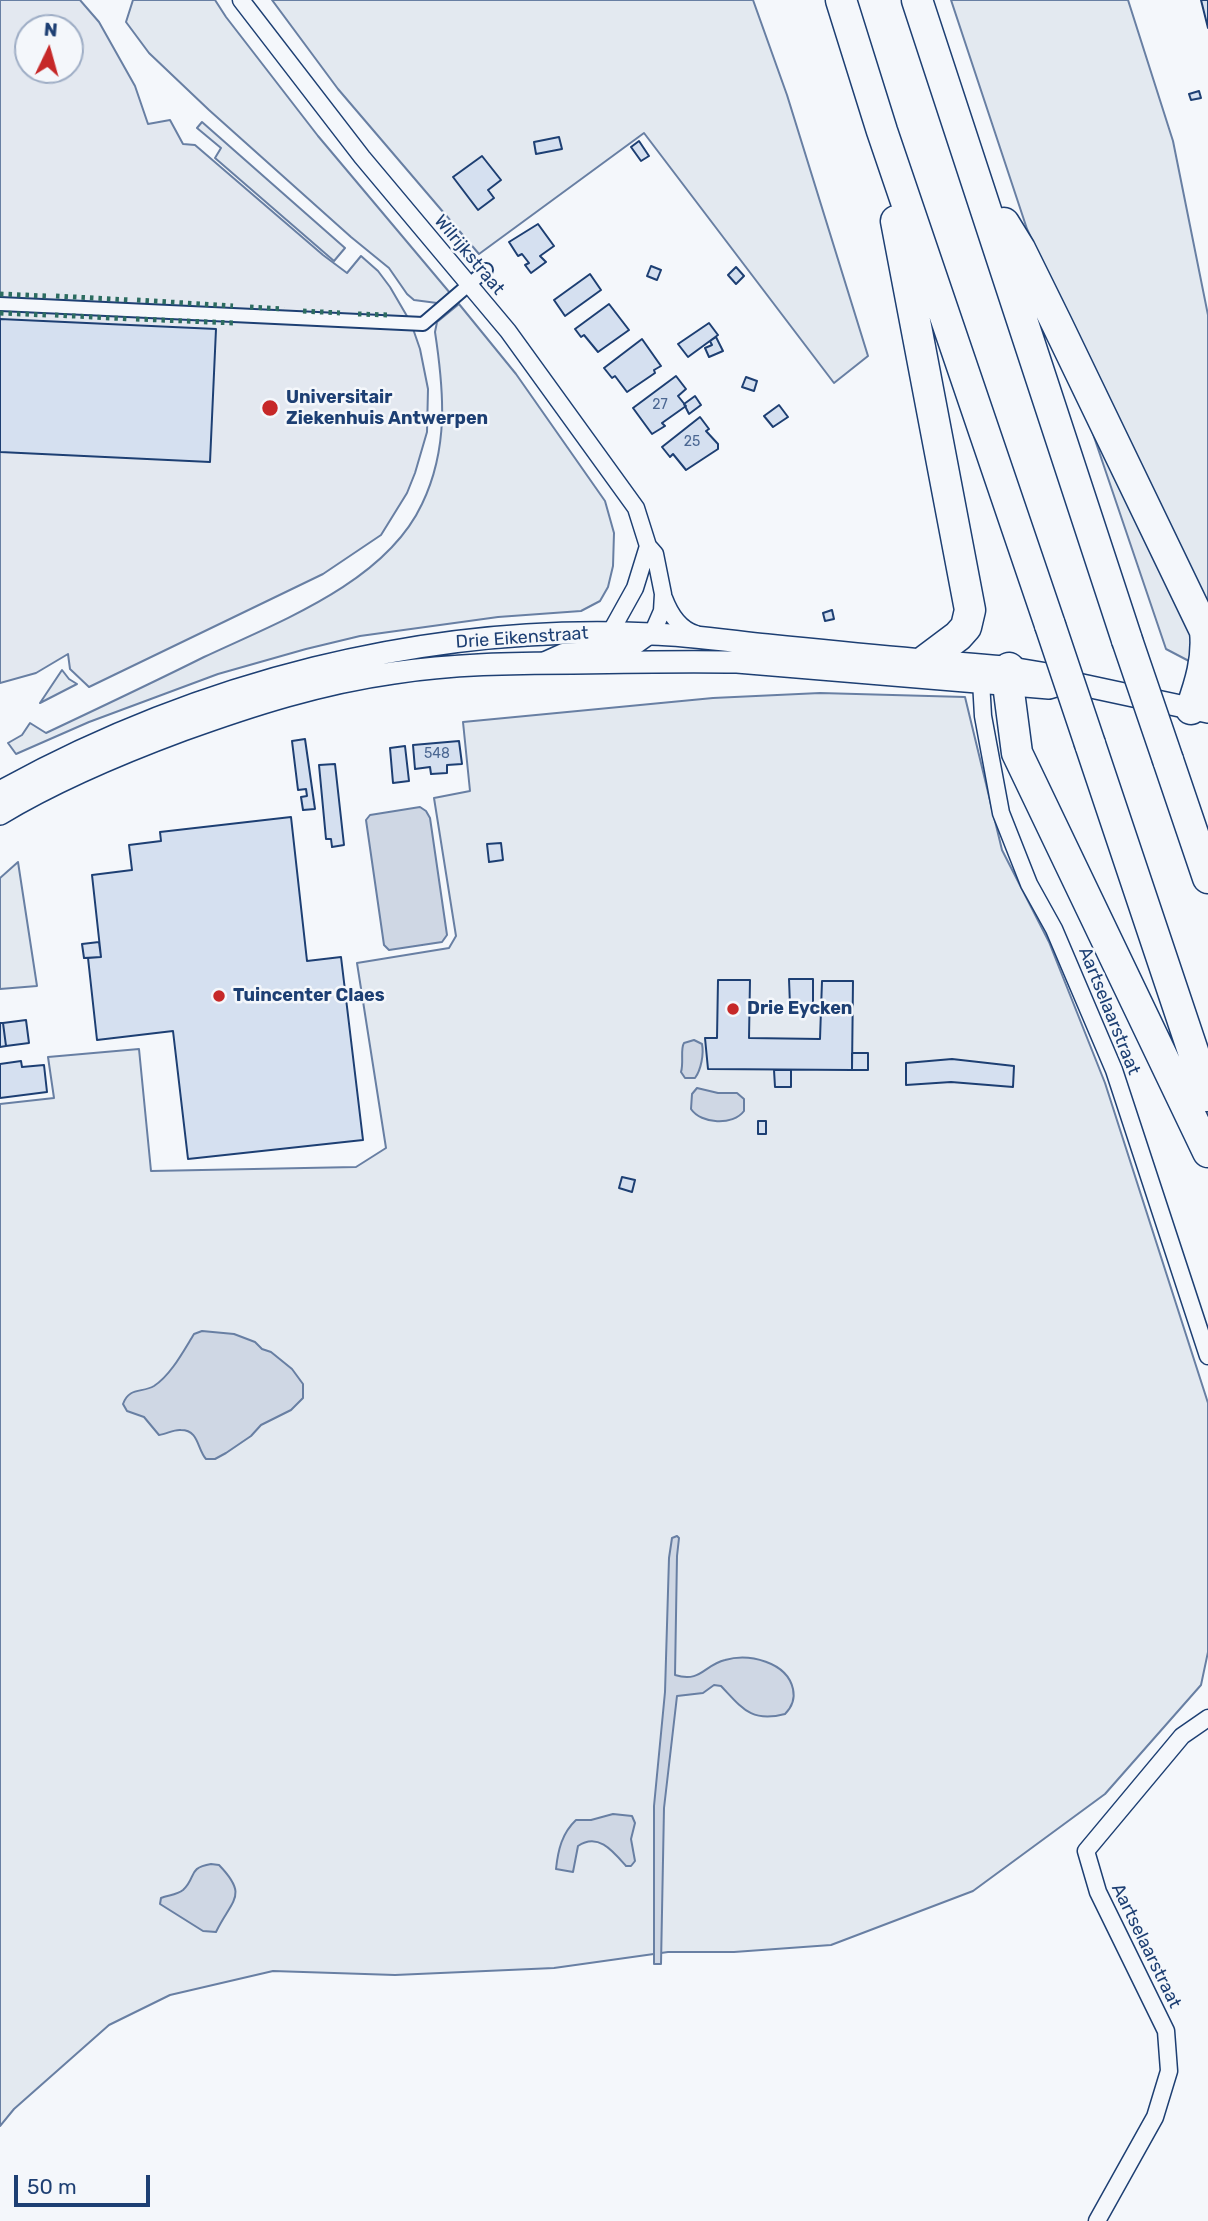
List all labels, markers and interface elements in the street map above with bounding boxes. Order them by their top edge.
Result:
north arrow [14,14,84,84]
text: N [43,18,59,42]
street label: Wilrijkstraat [429,211,509,299]
place label: Universitair Ziekenhuis Antwerpen [286,387,488,430]
house number: 27 [652,397,668,413]
marker: Universitair Ziekenhuis Antwerpen [260,398,280,418]
house number: 25 [684,434,700,450]
street label: Drie Eikenstraat [455,623,589,653]
house number: 548 [424,746,450,762]
street label: Aartselaarstraat [1074,944,1144,1078]
place label: Tuincenter Claes [233,985,385,1007]
marker: Tuincenter Claes [211,988,227,1004]
place label: Drie Eycken [747,998,852,1020]
marker: Drie Eycken [725,1001,741,1017]
street label: Aartselaarstraat [1106,1880,1186,2012]
scale bar [18,2162,154,2206]
text: 50 m [27,2174,77,2199]

